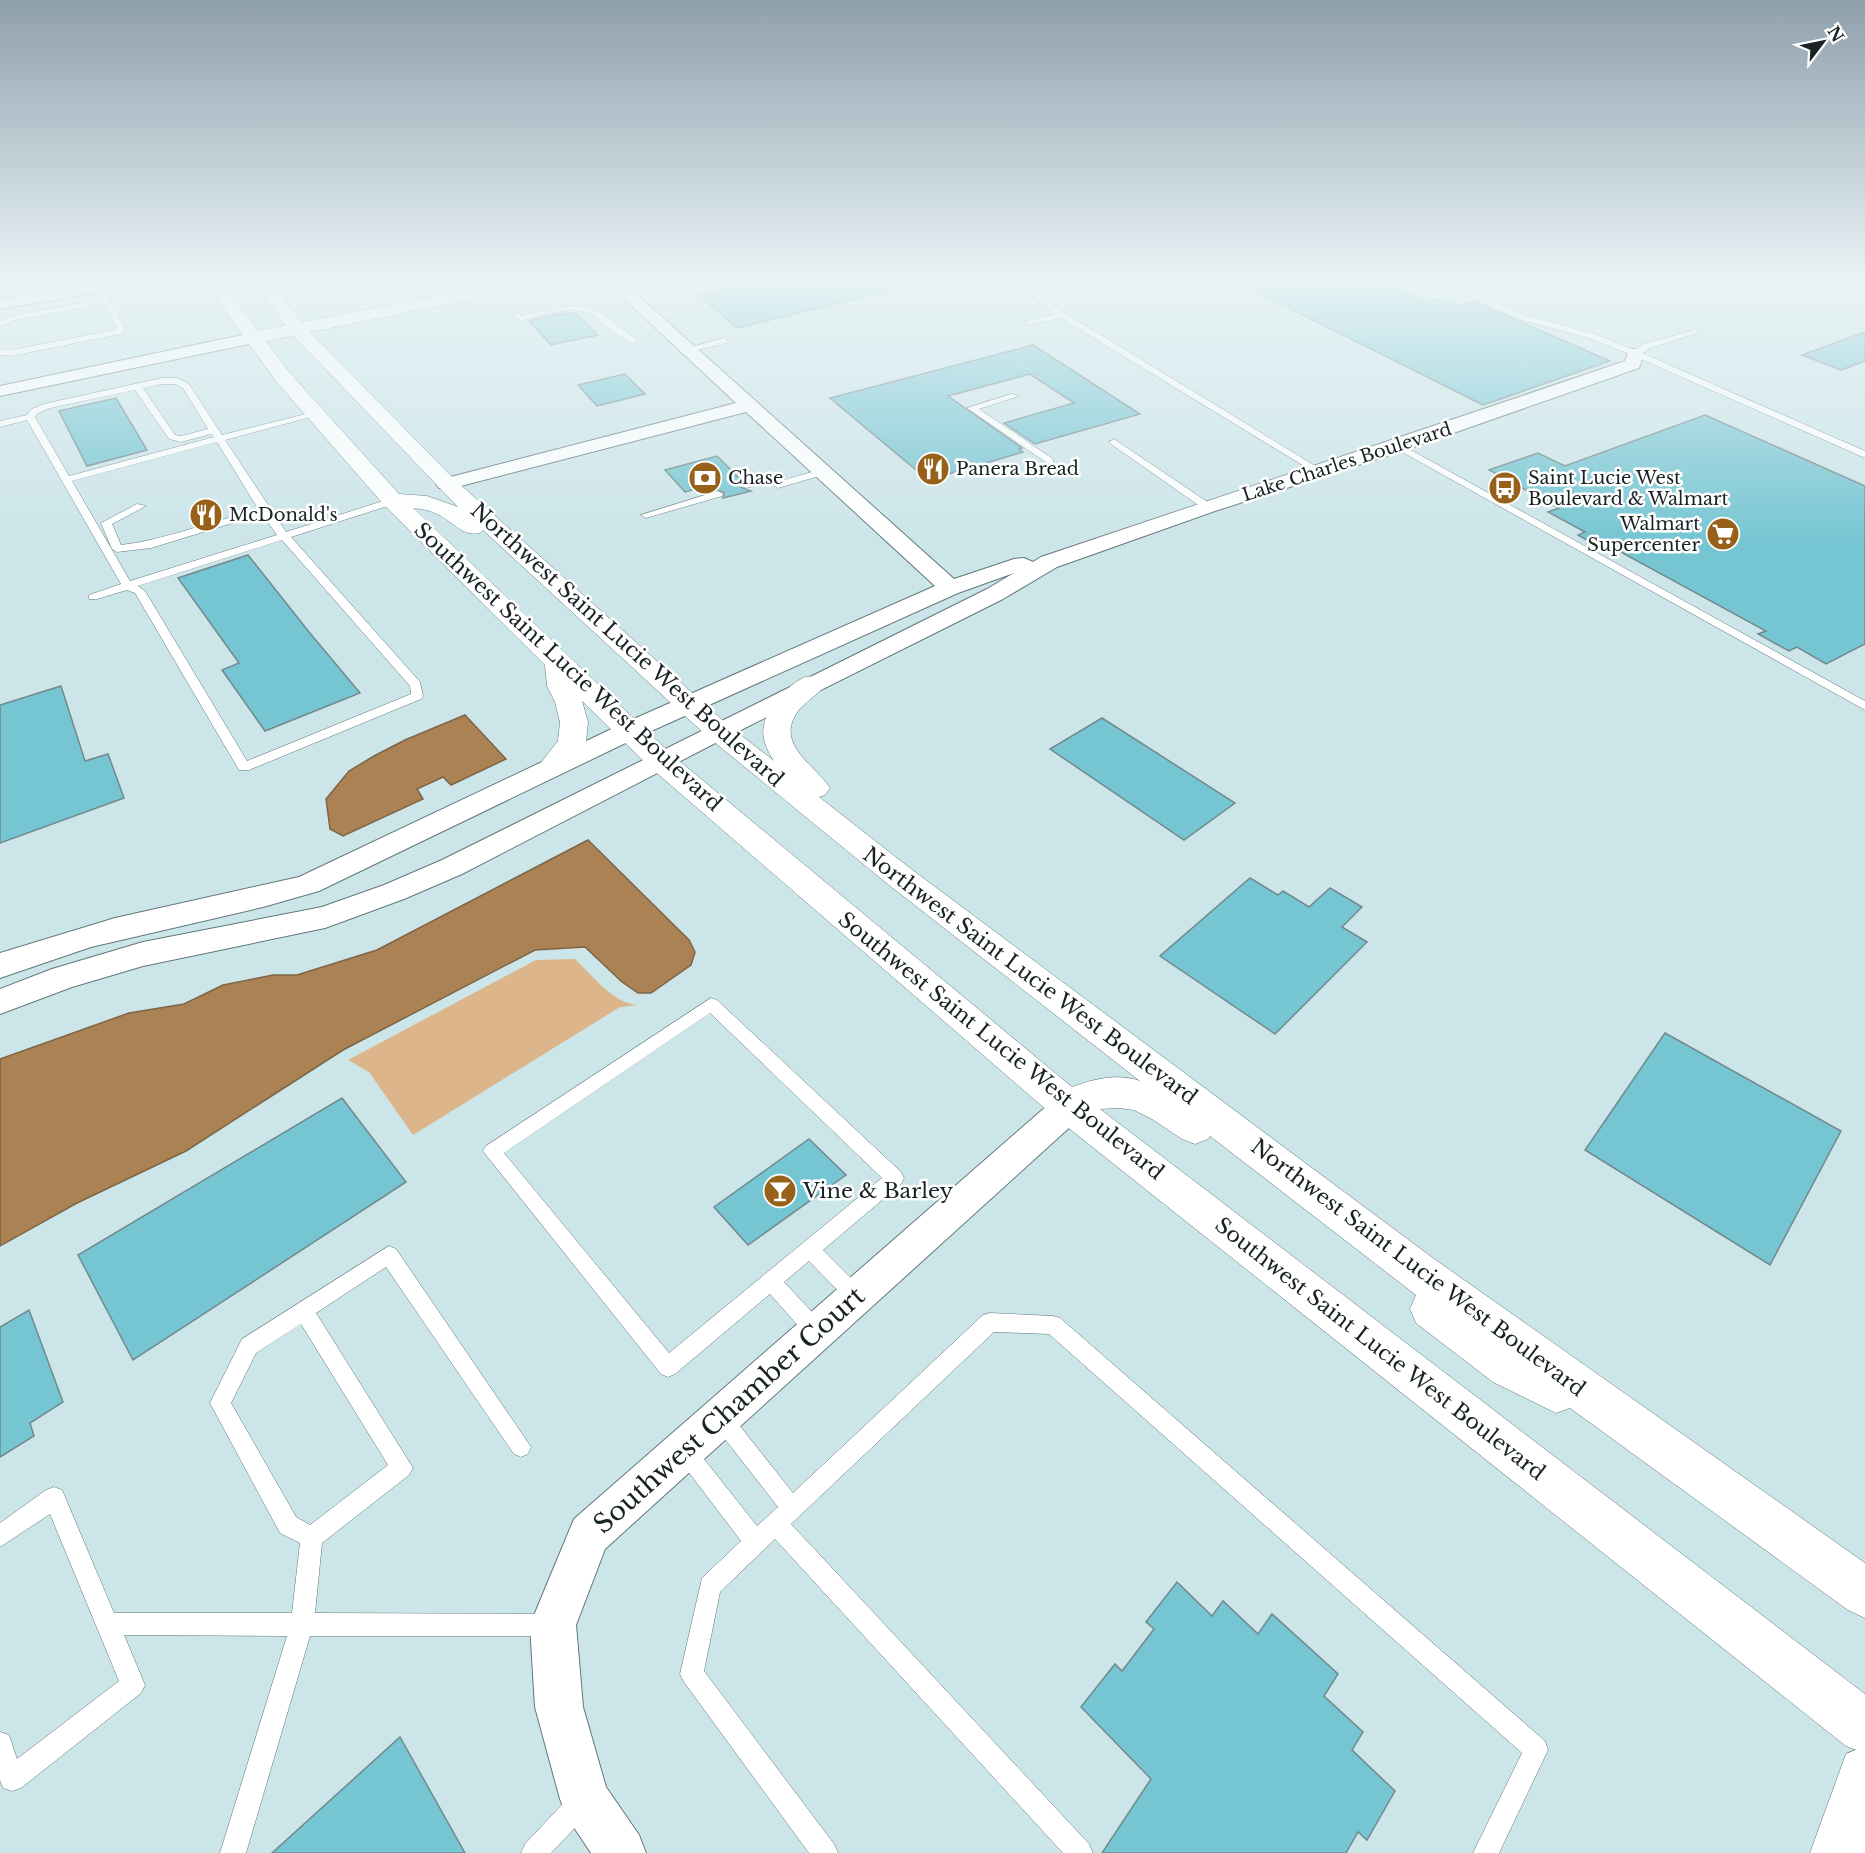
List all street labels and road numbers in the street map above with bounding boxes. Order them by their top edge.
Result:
street label: Lake Charles Boulevard [1240,418,1454,506]
street label: Northwest Saint Lucie West Boulevard [465,497,789,793]
street label: Southwest Saint Lucie West Boulevard [409,517,727,817]
street label: Northwest Saint Lucie West Boulevard [858,842,1202,1110]
street label: Southwest Saint Lucie West Boulevard [833,906,1169,1186]
street label: Northwest Saint Lucie West Boulevard [1246,1134,1590,1402]
street label: Southwest Saint Lucie West Boulevard [1210,1212,1550,1486]
street label: Southwest Chamber Court [587,1280,871,1540]

